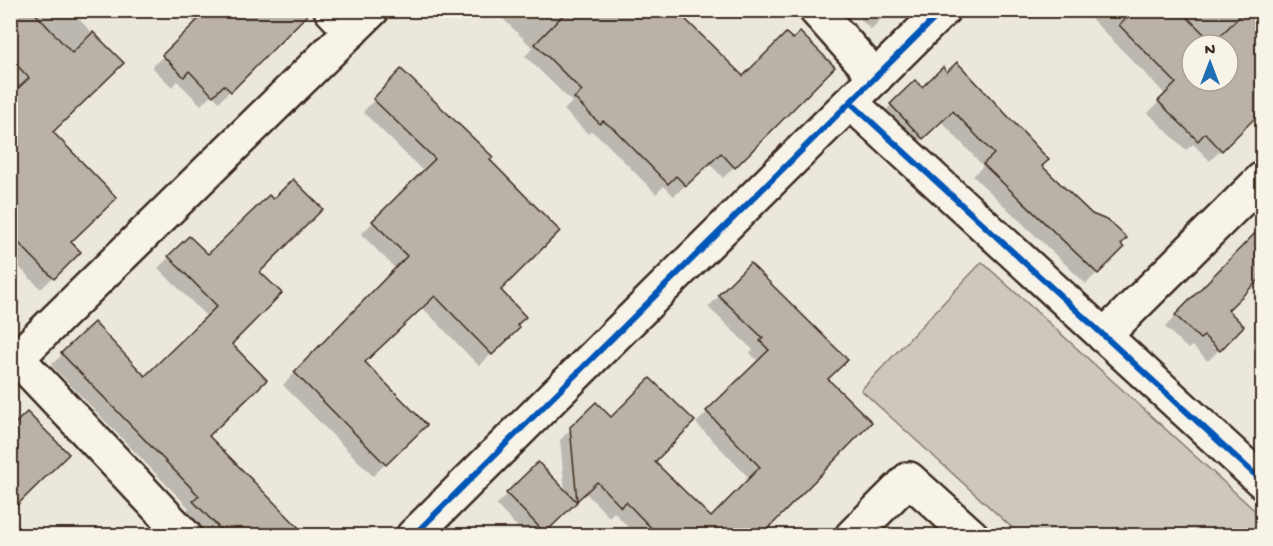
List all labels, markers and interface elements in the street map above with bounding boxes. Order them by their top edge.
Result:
north arrow [1180,33,1240,93]
text: N [1205,42,1216,61]

